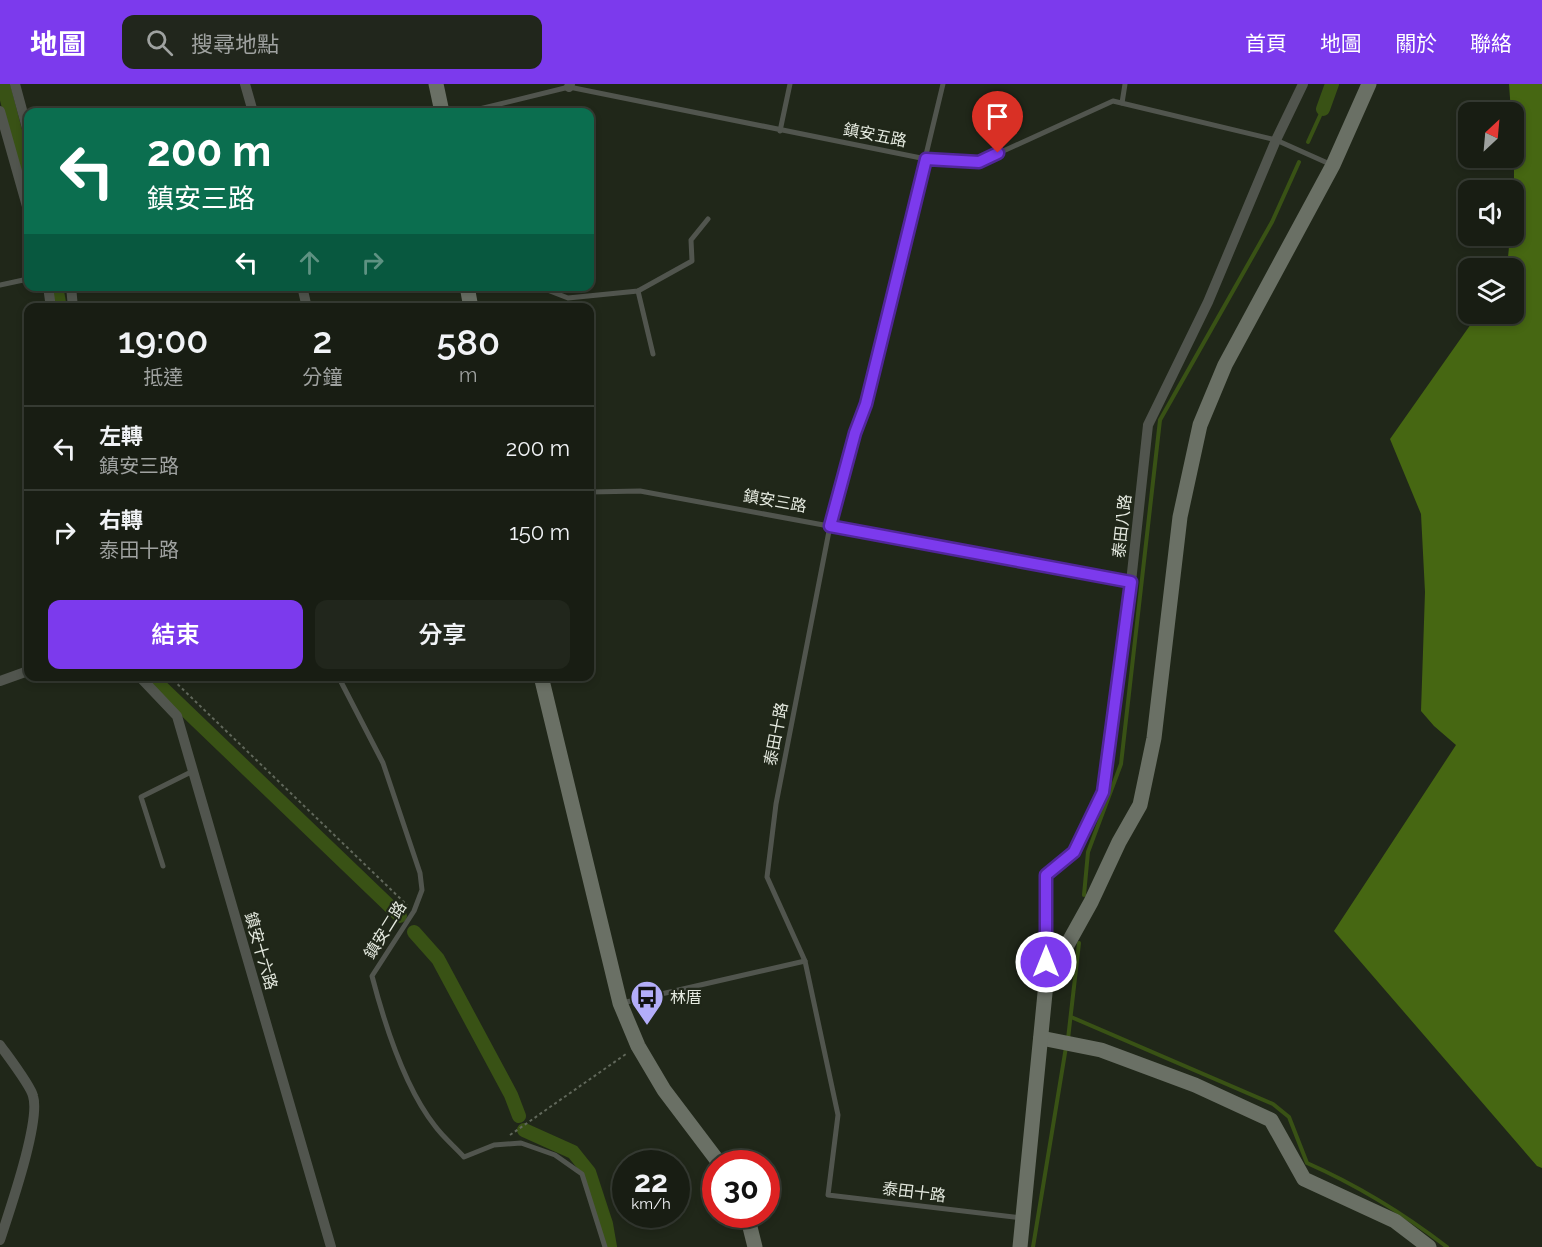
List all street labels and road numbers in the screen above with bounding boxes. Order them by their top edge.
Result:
street label: 鎮安五路 [842,120,908,150]
street label: 鎮安三路 [742,486,808,516]
street label: 泰田八路 [1109,493,1135,559]
street label: 泰田十路 [761,701,791,767]
street label: 鎮安二路 [360,898,410,962]
street label: 鎮安十六路 [241,910,281,992]
street label: 泰田十路 [881,1179,947,1205]

